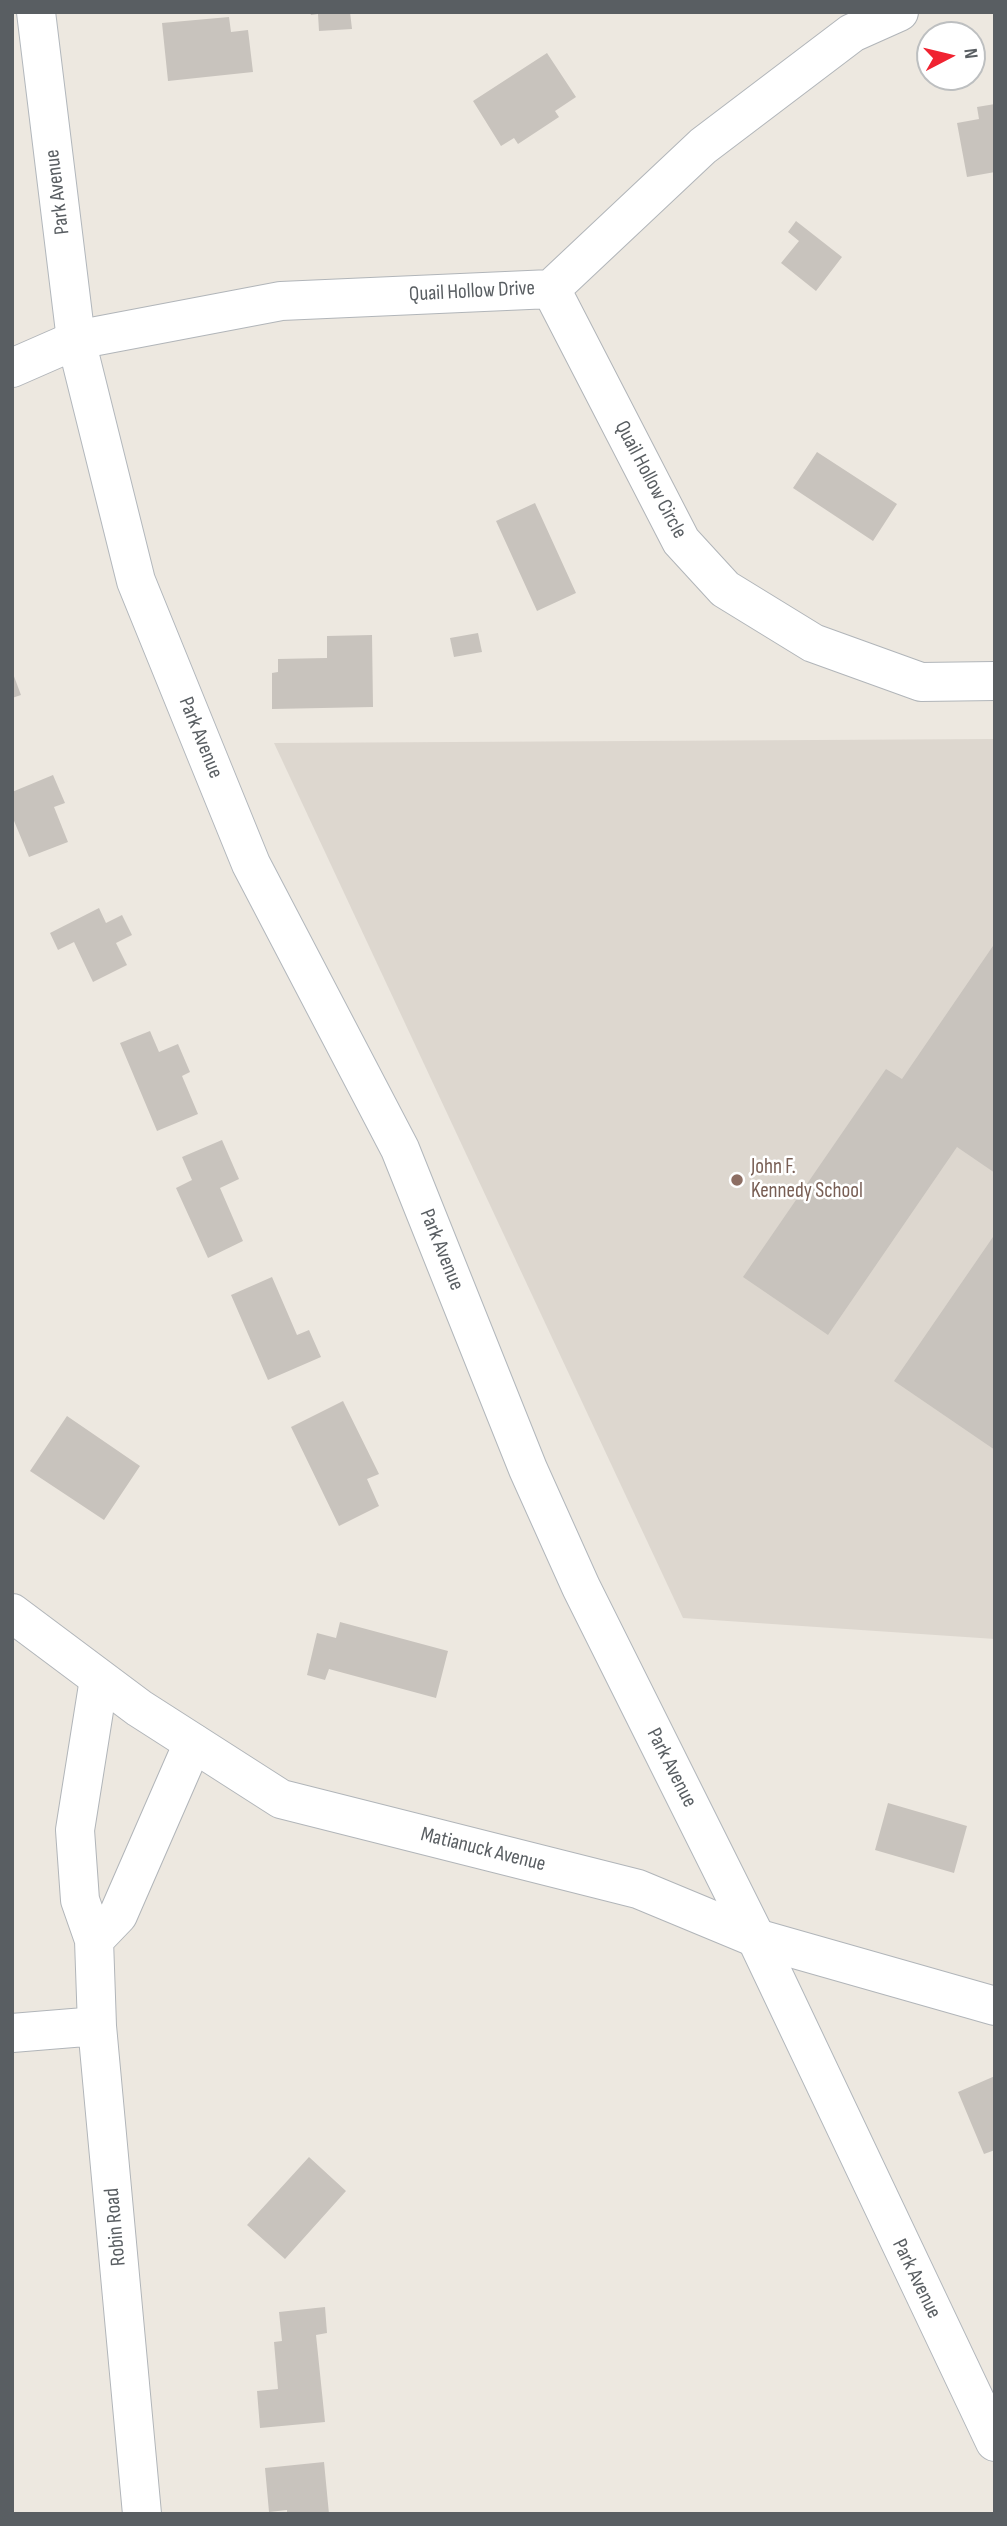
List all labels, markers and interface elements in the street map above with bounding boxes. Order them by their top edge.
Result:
north arrow [916,21,986,91]
text: N [958,47,982,60]
street label: Park Avenue [40,148,76,236]
street label: Quail Hollow Drive [408,276,536,308]
street label: Quail Hollow Circle [608,417,692,543]
street label: Park Avenue [172,694,228,782]
place label: John F. Kennedy School [751,1155,863,1205]
marker: John F. Kennedy School [729,1172,745,1188]
street label: Park Avenue [413,1206,469,1294]
street label: Park Avenue [640,1724,702,1812]
street label: Matianuck Avenue [418,1822,548,1878]
street label: Robin Road [100,2187,132,2267]
street label: Park Avenue [886,2235,946,2323]

